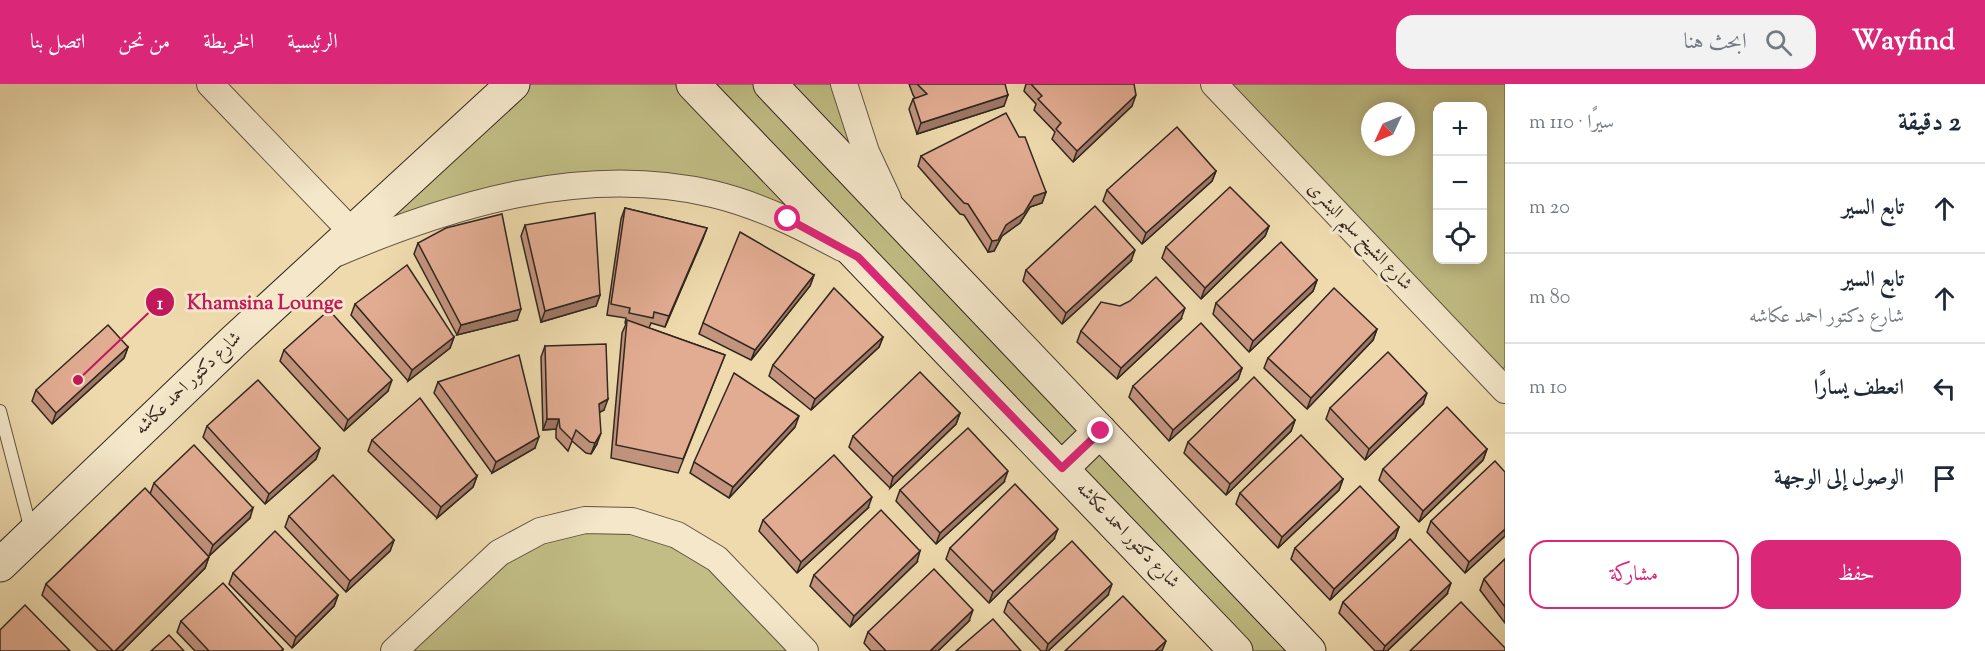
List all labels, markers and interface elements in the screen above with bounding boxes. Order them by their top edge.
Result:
search box [1396,15,1816,69]
text: Wayfind [1852,22,1955,62]
icon: search [1762,26,1795,59]
text: ابحث هنا [1683,27,1747,59]
text: اتصل بنا [30,28,85,58]
text: من نحن [118,28,170,58]
text: الخريطة [203,28,254,58]
text: الرئيسية [287,28,338,58]
north arrow [1361,102,1415,156]
map controls [1433,102,1487,264]
button: + [1433,102,1487,156]
text: 2 دقيقة [1898,105,1961,142]
text: سيرًا · 110 m [1529,109,1614,138]
button: − [1433,156,1487,210]
street label: شارع الشيخ سليم البشرى [1298,177,1418,299]
icon: ahead [1928,192,1961,225]
text: تابع السير [1842,193,1904,225]
text: 20 m [1529,194,1570,223]
route start [774,205,800,231]
button: locate [1433,210,1487,264]
text: تابع السير [1842,265,1904,297]
icon: ahead [1928,282,1961,315]
callout: Khamsina Lounge [145,283,355,321]
text: 80 m [1529,284,1570,313]
text: Khamsina Lounge [187,290,343,319]
text: 1 [157,292,164,318]
text: شارع دكتور احمد عكاشه [1749,303,1904,332]
street label: شارع دكتور احمد عكاشه [130,326,248,442]
icon: left [1928,372,1961,405]
text: انعطف يسارًا [1814,373,1904,405]
text: 10 m [1529,374,1567,403]
route end [1087,417,1113,443]
icon: arrive [1928,462,1961,495]
text: الوصول إلى الوجهة [1774,463,1904,495]
street label: شارع دكتور احمد عكاشه [1069,477,1185,595]
button: مشاركة [1529,540,1739,609]
button: حفظ [1751,540,1961,609]

